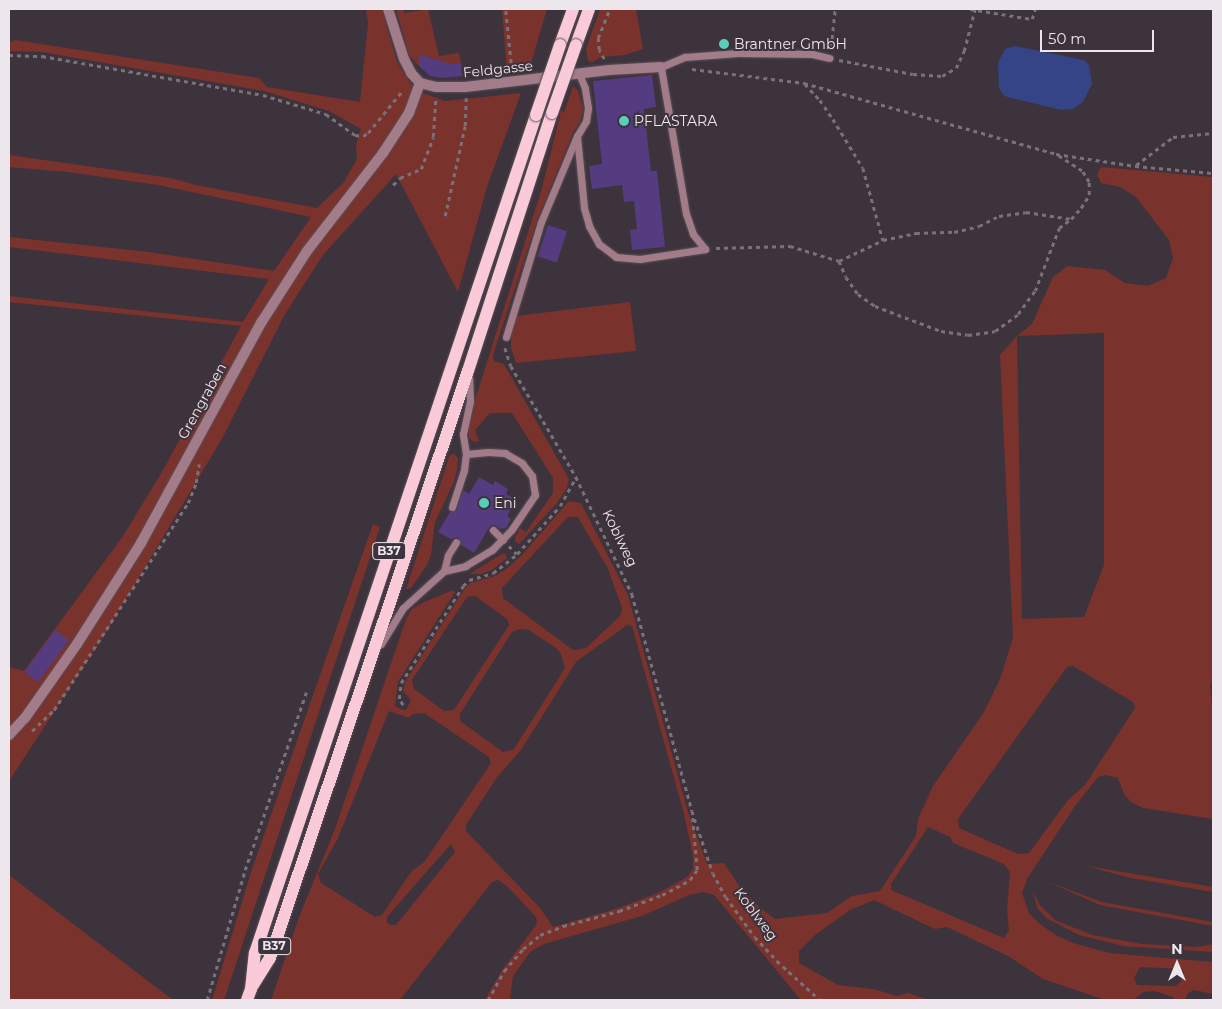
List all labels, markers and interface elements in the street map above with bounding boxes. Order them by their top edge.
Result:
scale bar [1042,20,1156,52]
text: 50 m [1048,29,1086,48]
place label: Brantner GmbH [734,36,847,52]
marker: Brantner GmbH [718,38,730,50]
street label: Feldgasse [462,57,534,81]
place label: PFLASTARA [634,113,717,129]
marker: PFLASTARA [618,115,630,127]
street label: Grengraben [174,360,230,442]
place label: Eni [494,495,517,511]
marker: Eni [478,497,490,509]
street label: Koblweg [599,507,641,569]
road number: B37 [372,542,406,560]
street label: Koblweg [731,884,781,944]
road number: B37 [256,936,292,956]
north arrow [1152,939,1202,989]
text: N [1171,940,1183,958]

